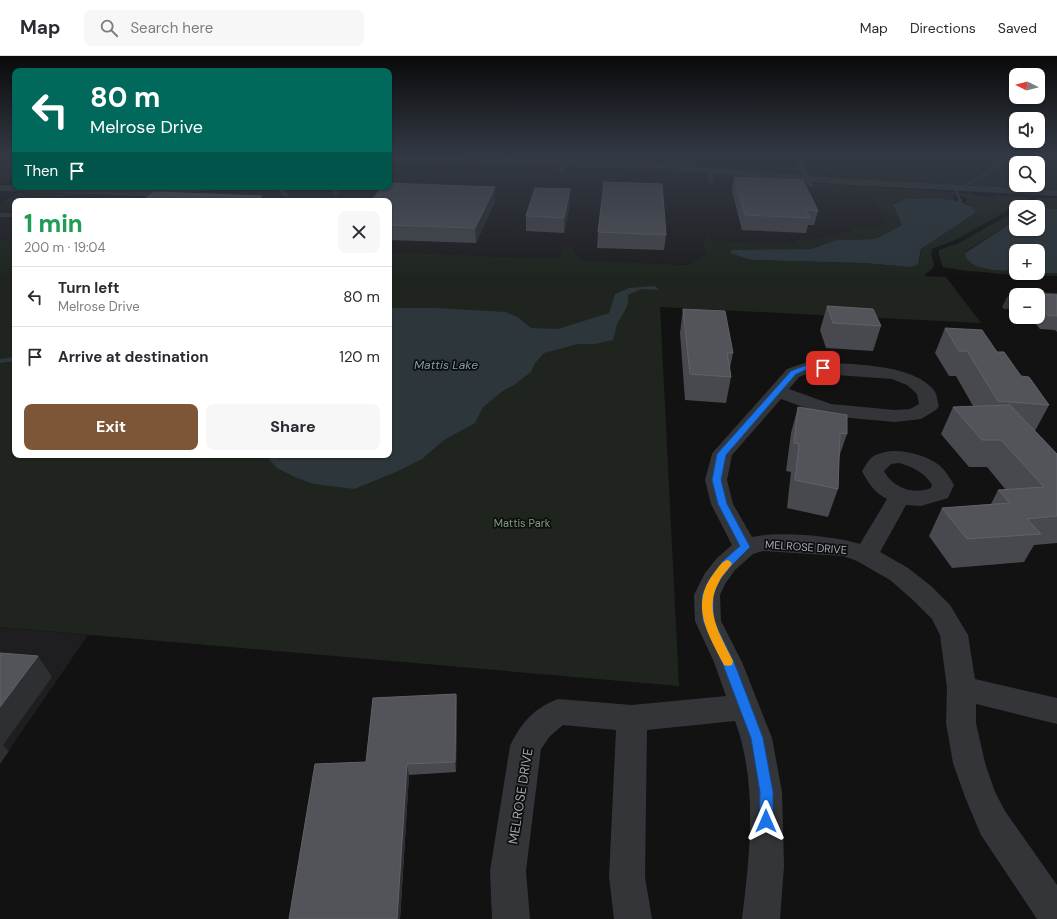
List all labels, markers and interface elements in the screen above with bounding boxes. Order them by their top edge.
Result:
search box [84,10,364,46]
text: Map [20,15,60,40]
icon: search [98,17,120,39]
text: Search here [130,18,213,38]
text: Map [860,19,888,37]
text: Directions [910,19,976,37]
text: Saved [998,19,1037,37]
north arrow [1009,68,1045,104]
map controls [1009,68,1045,324]
text: 80 m [90,79,160,116]
icon: left [24,84,76,136]
button: sound [1009,112,1045,148]
text: Melrose Drive [90,115,203,139]
button: search [1009,156,1045,192]
icon: arrive [66,160,88,182]
text: Then [24,161,58,181]
button: layers [1009,200,1045,236]
text: 1 min [24,208,83,239]
button: close [338,211,380,253]
text: 200 m · 19:04 [24,239,105,256]
button: + [1009,244,1045,280]
text: Turn left [58,278,119,298]
icon: left [24,286,46,308]
text: 80 m [343,287,380,307]
button: − [1009,288,1045,324]
text: Melrose Drive [58,298,140,315]
icon: arrive [24,346,46,368]
text: Arrive at destination [58,347,209,367]
text: 120 m [339,347,380,367]
pin [806,351,840,385]
water label: Mattis Lake [414,357,478,373]
icon: arrive [812,357,834,379]
button: Exit [24,404,198,450]
button: Share [206,404,380,450]
park label: Mattis Park [494,516,551,530]
street label: MELROSE DRIVE [765,537,847,557]
street label: MELROSE DRIVE [505,747,536,845]
position arrow [745,800,787,842]

